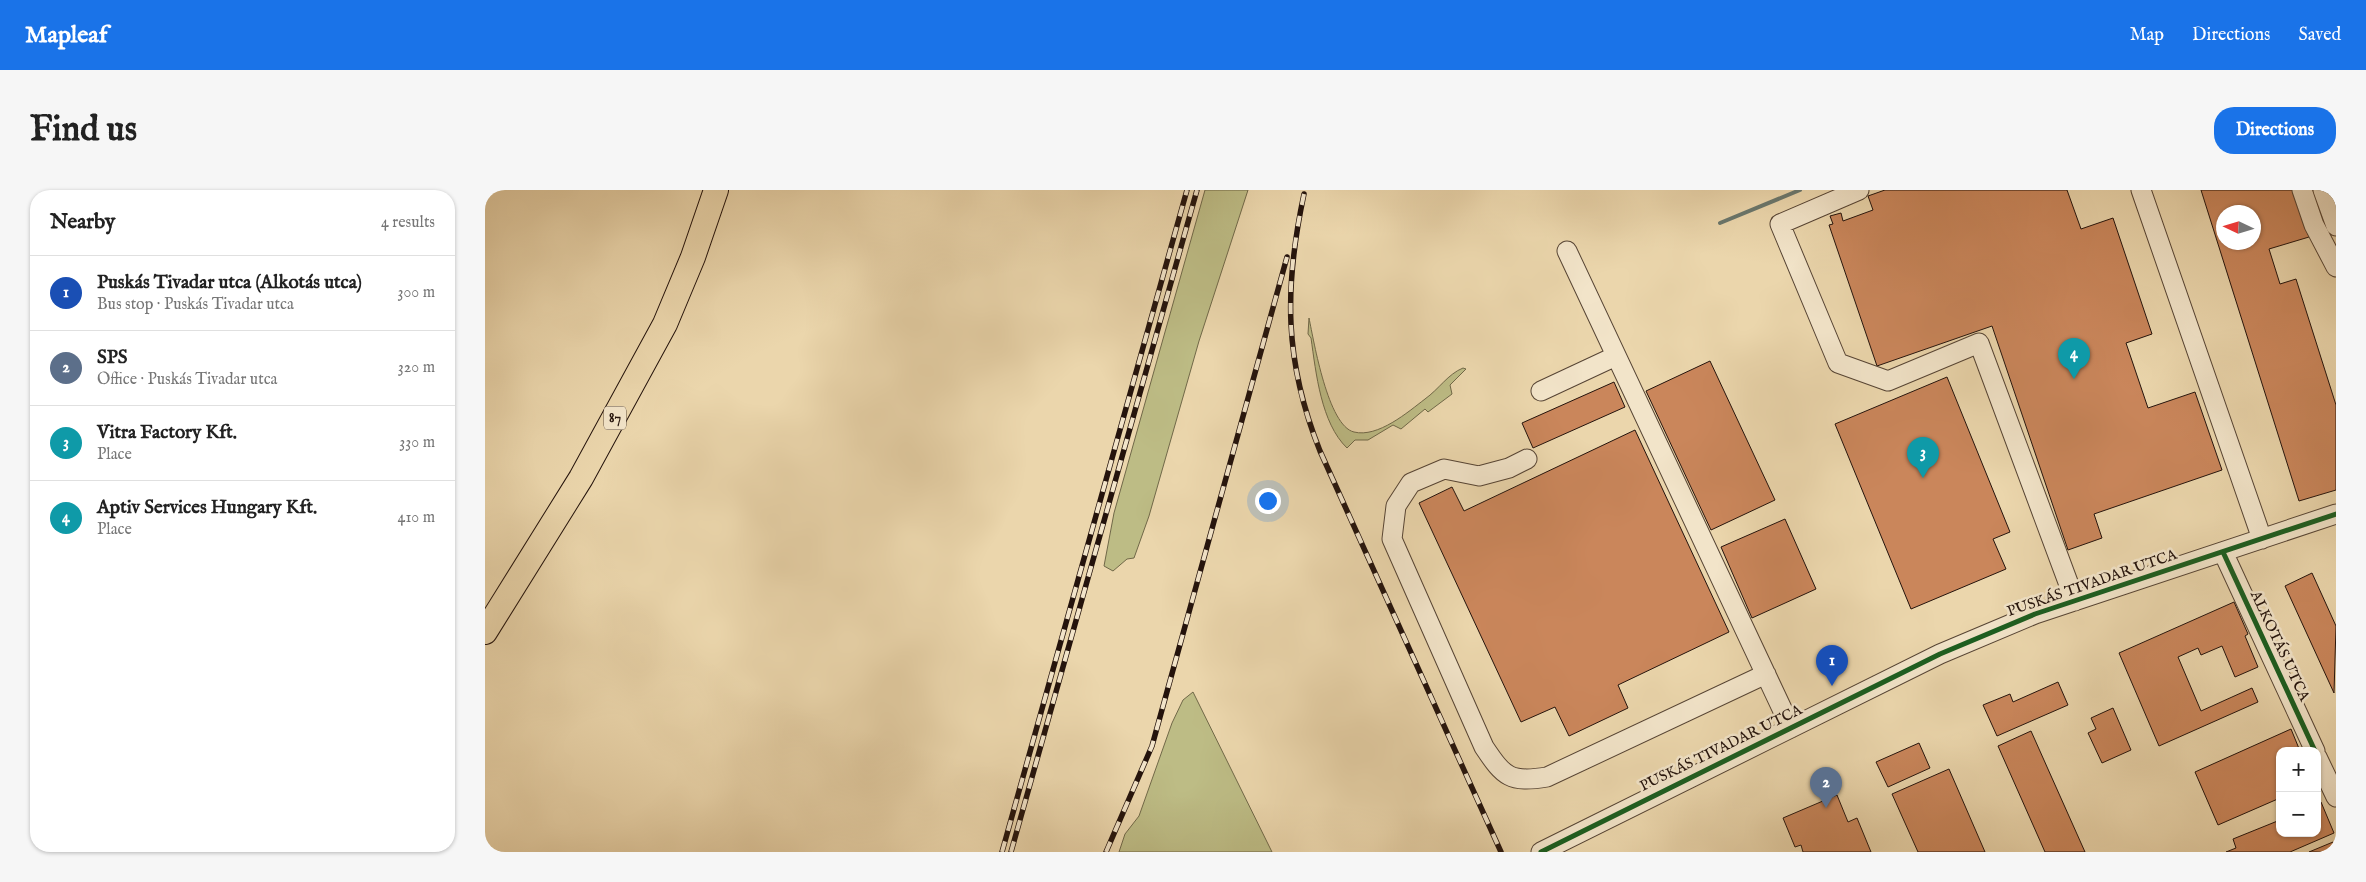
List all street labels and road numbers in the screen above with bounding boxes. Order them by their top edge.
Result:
road number: 87 [604,407,626,430]
street label: PUSKÁS TIVADAR UTCA [2004,545,2180,621]
street label: ALKOTÁS UTCA [2246,587,2314,705]
street label: PUSKÁS TIVADAR UTCA [1637,700,1806,796]

